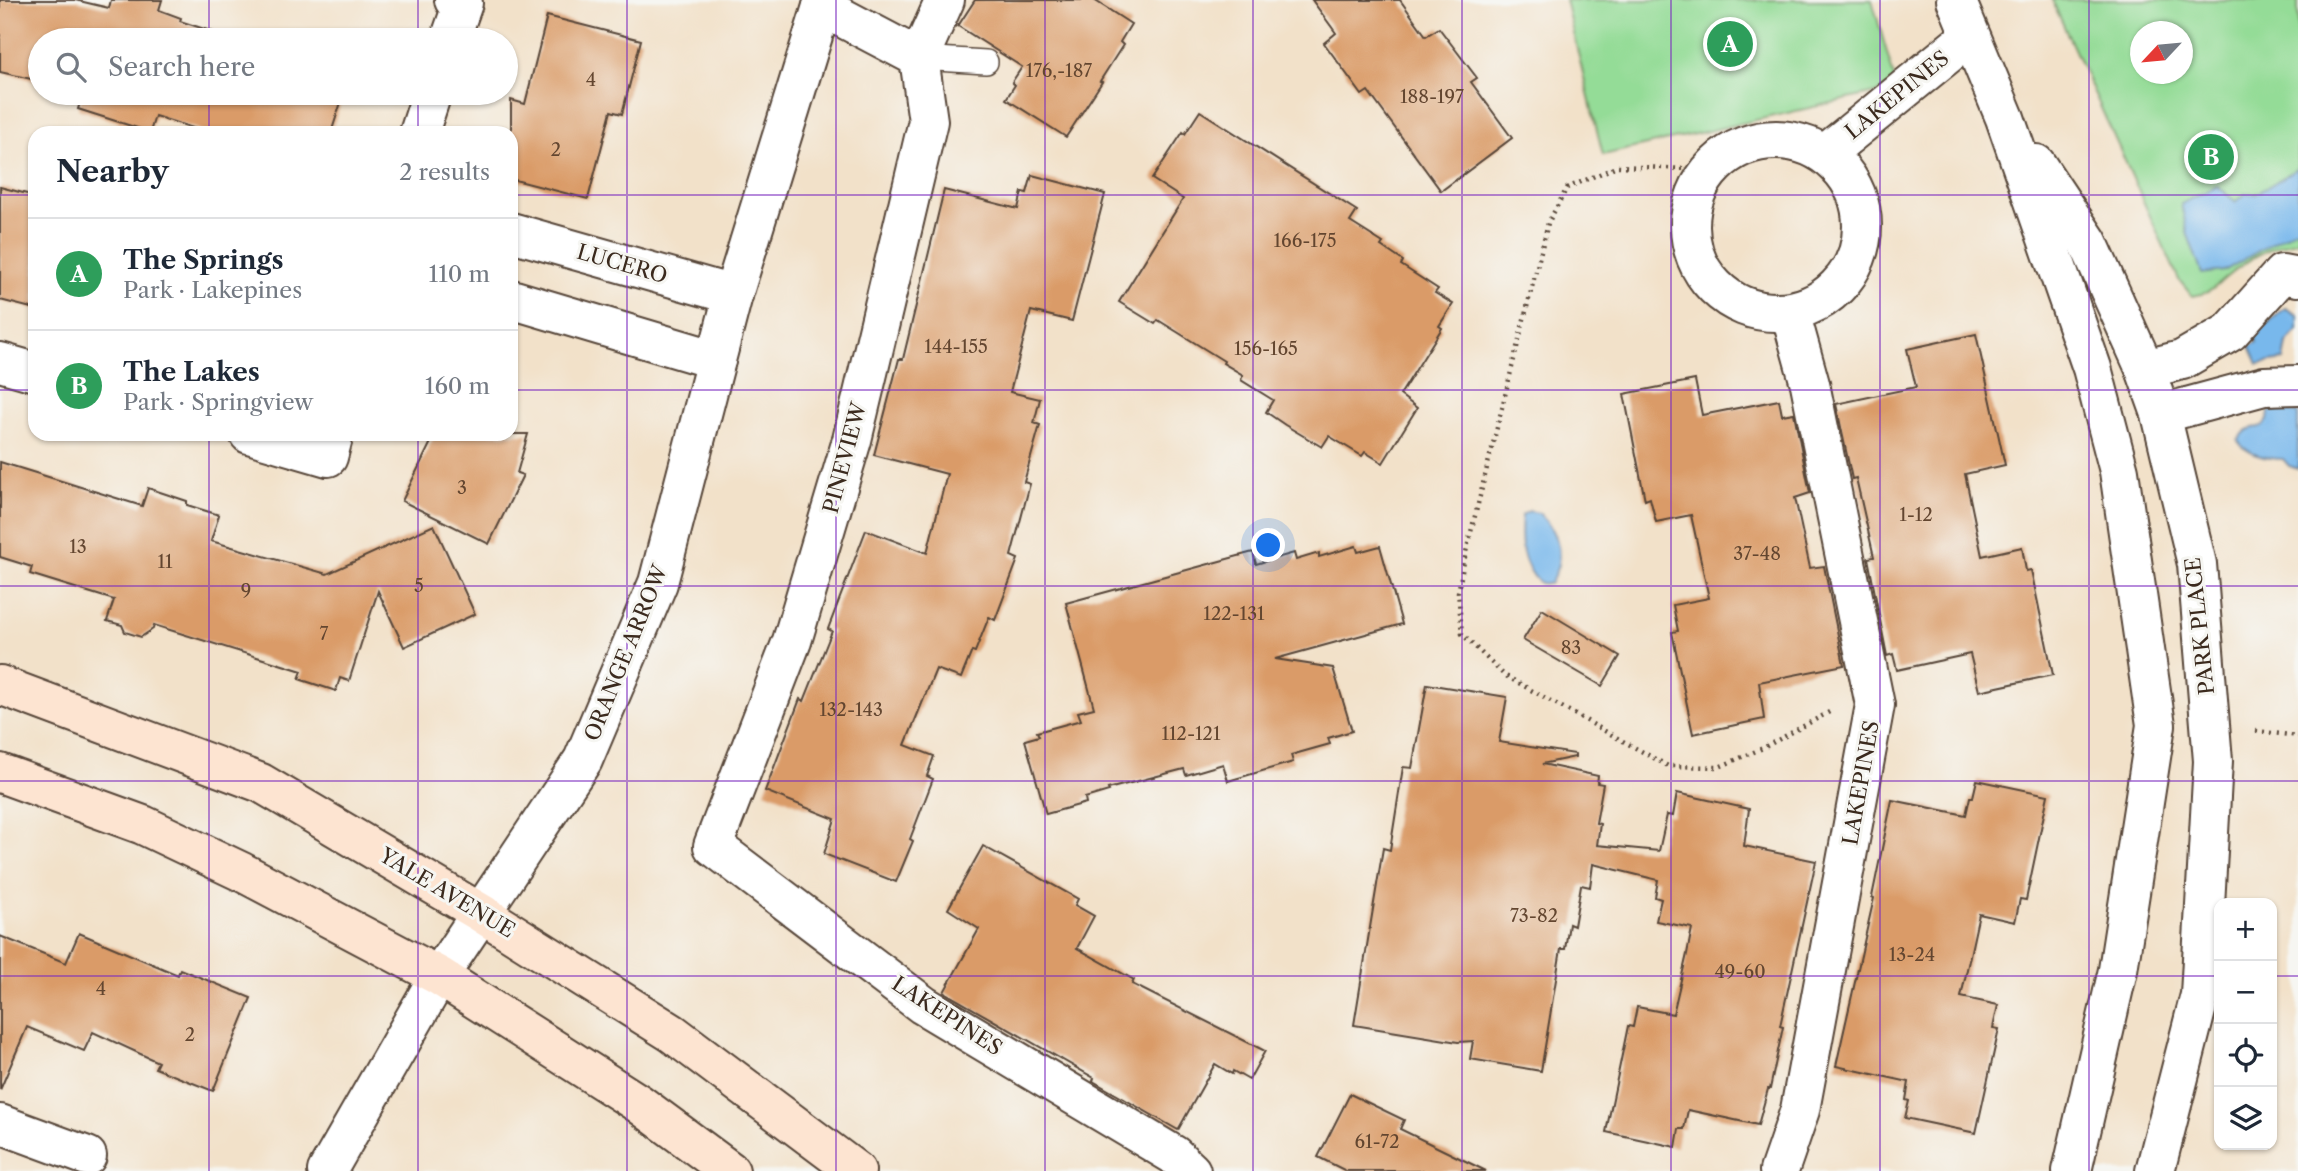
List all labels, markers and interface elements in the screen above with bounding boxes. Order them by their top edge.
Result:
pin: A [1707,18,1753,70]
north arrow [2130,21,2193,84]
search box [28,28,518,105]
street label: LAKEPINES [1840,45,1954,144]
icon: search [52,48,90,86]
text: Search here [108,51,255,83]
house number: 176,-187 [1026,60,1092,82]
house number: 4 [586,69,596,91]
house number: 188-197 [1400,86,1464,108]
pin: B [2188,131,2234,183]
house number: 2 [551,139,561,161]
text: Nearby [56,153,169,190]
text: 2 results [399,158,490,186]
house number: 166-175 [1274,230,1336,252]
street label: LUCERO [574,239,670,288]
text: The Springs [123,244,284,276]
text: A [70,260,88,288]
text: 110 m [429,260,490,288]
text: Park · Lakepines [123,276,302,304]
house number: 144-155 [924,336,988,358]
house number: 156-165 [1234,338,1298,360]
text: The Lakes [123,356,260,388]
text: B [70,372,88,400]
text: 160 m [425,372,490,400]
text: Park · Springview [123,388,313,416]
street label: PINEVIEW [818,399,872,516]
house number: 3 [457,477,467,499]
house number: 1-12 [1899,504,1933,526]
your location [1251,528,1285,562]
house number: 13 [69,536,87,558]
house number: 37-48 [1733,543,1781,565]
house number: 11 [157,551,173,573]
street label: PARK PLACE [2180,556,2219,696]
street label: ORANGE ARROW [579,560,673,744]
house number: 5 [414,575,424,597]
house number: 9 [241,580,251,602]
house number: 122-131 [1203,603,1265,625]
house number: 7 [320,623,329,645]
house number: 83 [1561,637,1581,659]
house number: 132-143 [819,699,883,721]
street label: LAKEPINES [1837,719,1884,847]
house number: 112-121 [1161,723,1221,745]
street label: YALE AVENUE [374,842,519,943]
map controls [2214,898,2277,1150]
button: + [2214,898,2277,961]
house number: 73-82 [1510,905,1558,927]
house number: 13-24 [1889,944,1935,966]
house number: 49-60 [1714,961,1766,983]
button: − [2214,961,2277,1024]
street label: LAKEPINES [888,971,1007,1060]
house number: 4 [96,978,106,1000]
house number: 2 [185,1024,195,1046]
button: locate [2214,1024,2277,1087]
button: layers [2214,1087,2277,1150]
house number: 61-72 [1354,1131,1400,1153]

